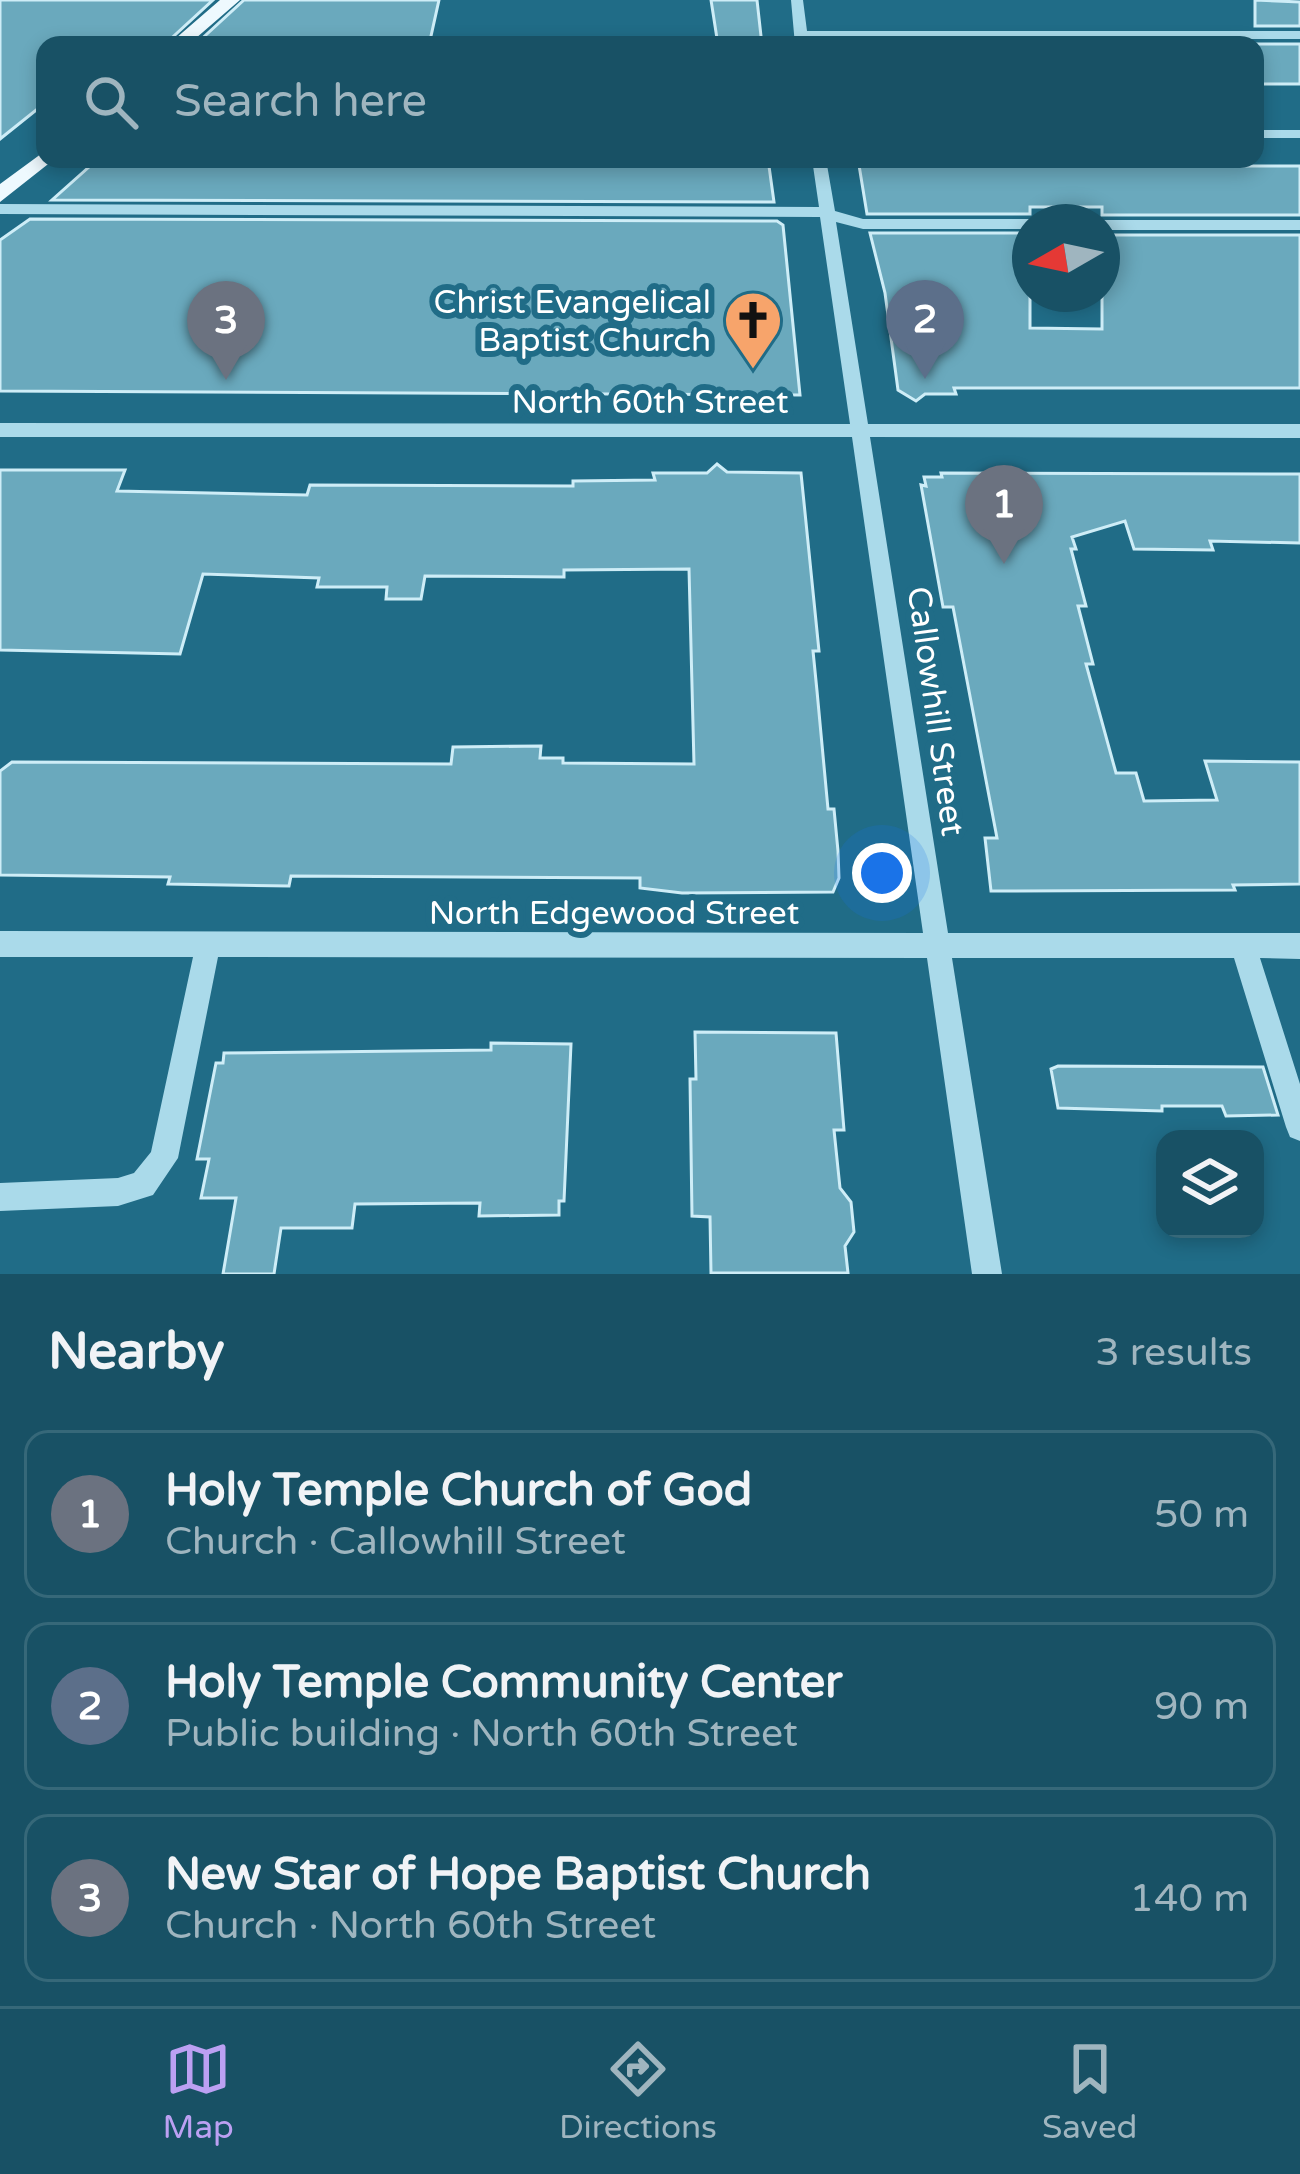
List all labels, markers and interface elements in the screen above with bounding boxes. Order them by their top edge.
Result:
search box [36,36,1264,168]
icon: search [78,69,144,135]
text: Search here [174,75,427,129]
north arrow [1012,204,1120,312]
pin: 2 [886,280,964,379]
pin: 3 [187,281,265,380]
place label: Christ Evangelical Baptist Church [433,283,711,360]
church icon: Christ Evangelical Baptist Church [722,289,784,371]
street label: North 60th Street [511,383,789,422]
pin: 1 [965,465,1043,564]
street label: Callowhill Street [899,584,972,838]
your location [852,843,912,903]
street label: North Edgewood Street [429,894,799,933]
map controls [1156,1130,1264,1238]
button: layers [1156,1130,1264,1238]
text: Nearby [48,1321,225,1383]
text: 3 results [1095,1329,1252,1376]
text: Holy Temple Church of God [165,1464,752,1518]
text: 1 [78,1491,102,1538]
text: 50 m [1154,1491,1249,1538]
text: Church · Callowhill Street [165,1518,626,1565]
text: Holy Temple Community Center [165,1656,843,1710]
text: 2 [78,1683,102,1730]
text: 90 m [1154,1683,1249,1730]
text: Public building · North 60th Street [165,1710,798,1757]
text: New Star of Hope Baptist Church [165,1848,871,1902]
text: 3 [78,1875,102,1922]
text: 140 m [1130,1875,1249,1922]
text: Church · North 60th Street [165,1902,656,1949]
tab: Map [163,2036,234,2147]
tab: Directions [559,2036,717,2147]
tab: Saved [1042,2036,1137,2147]

